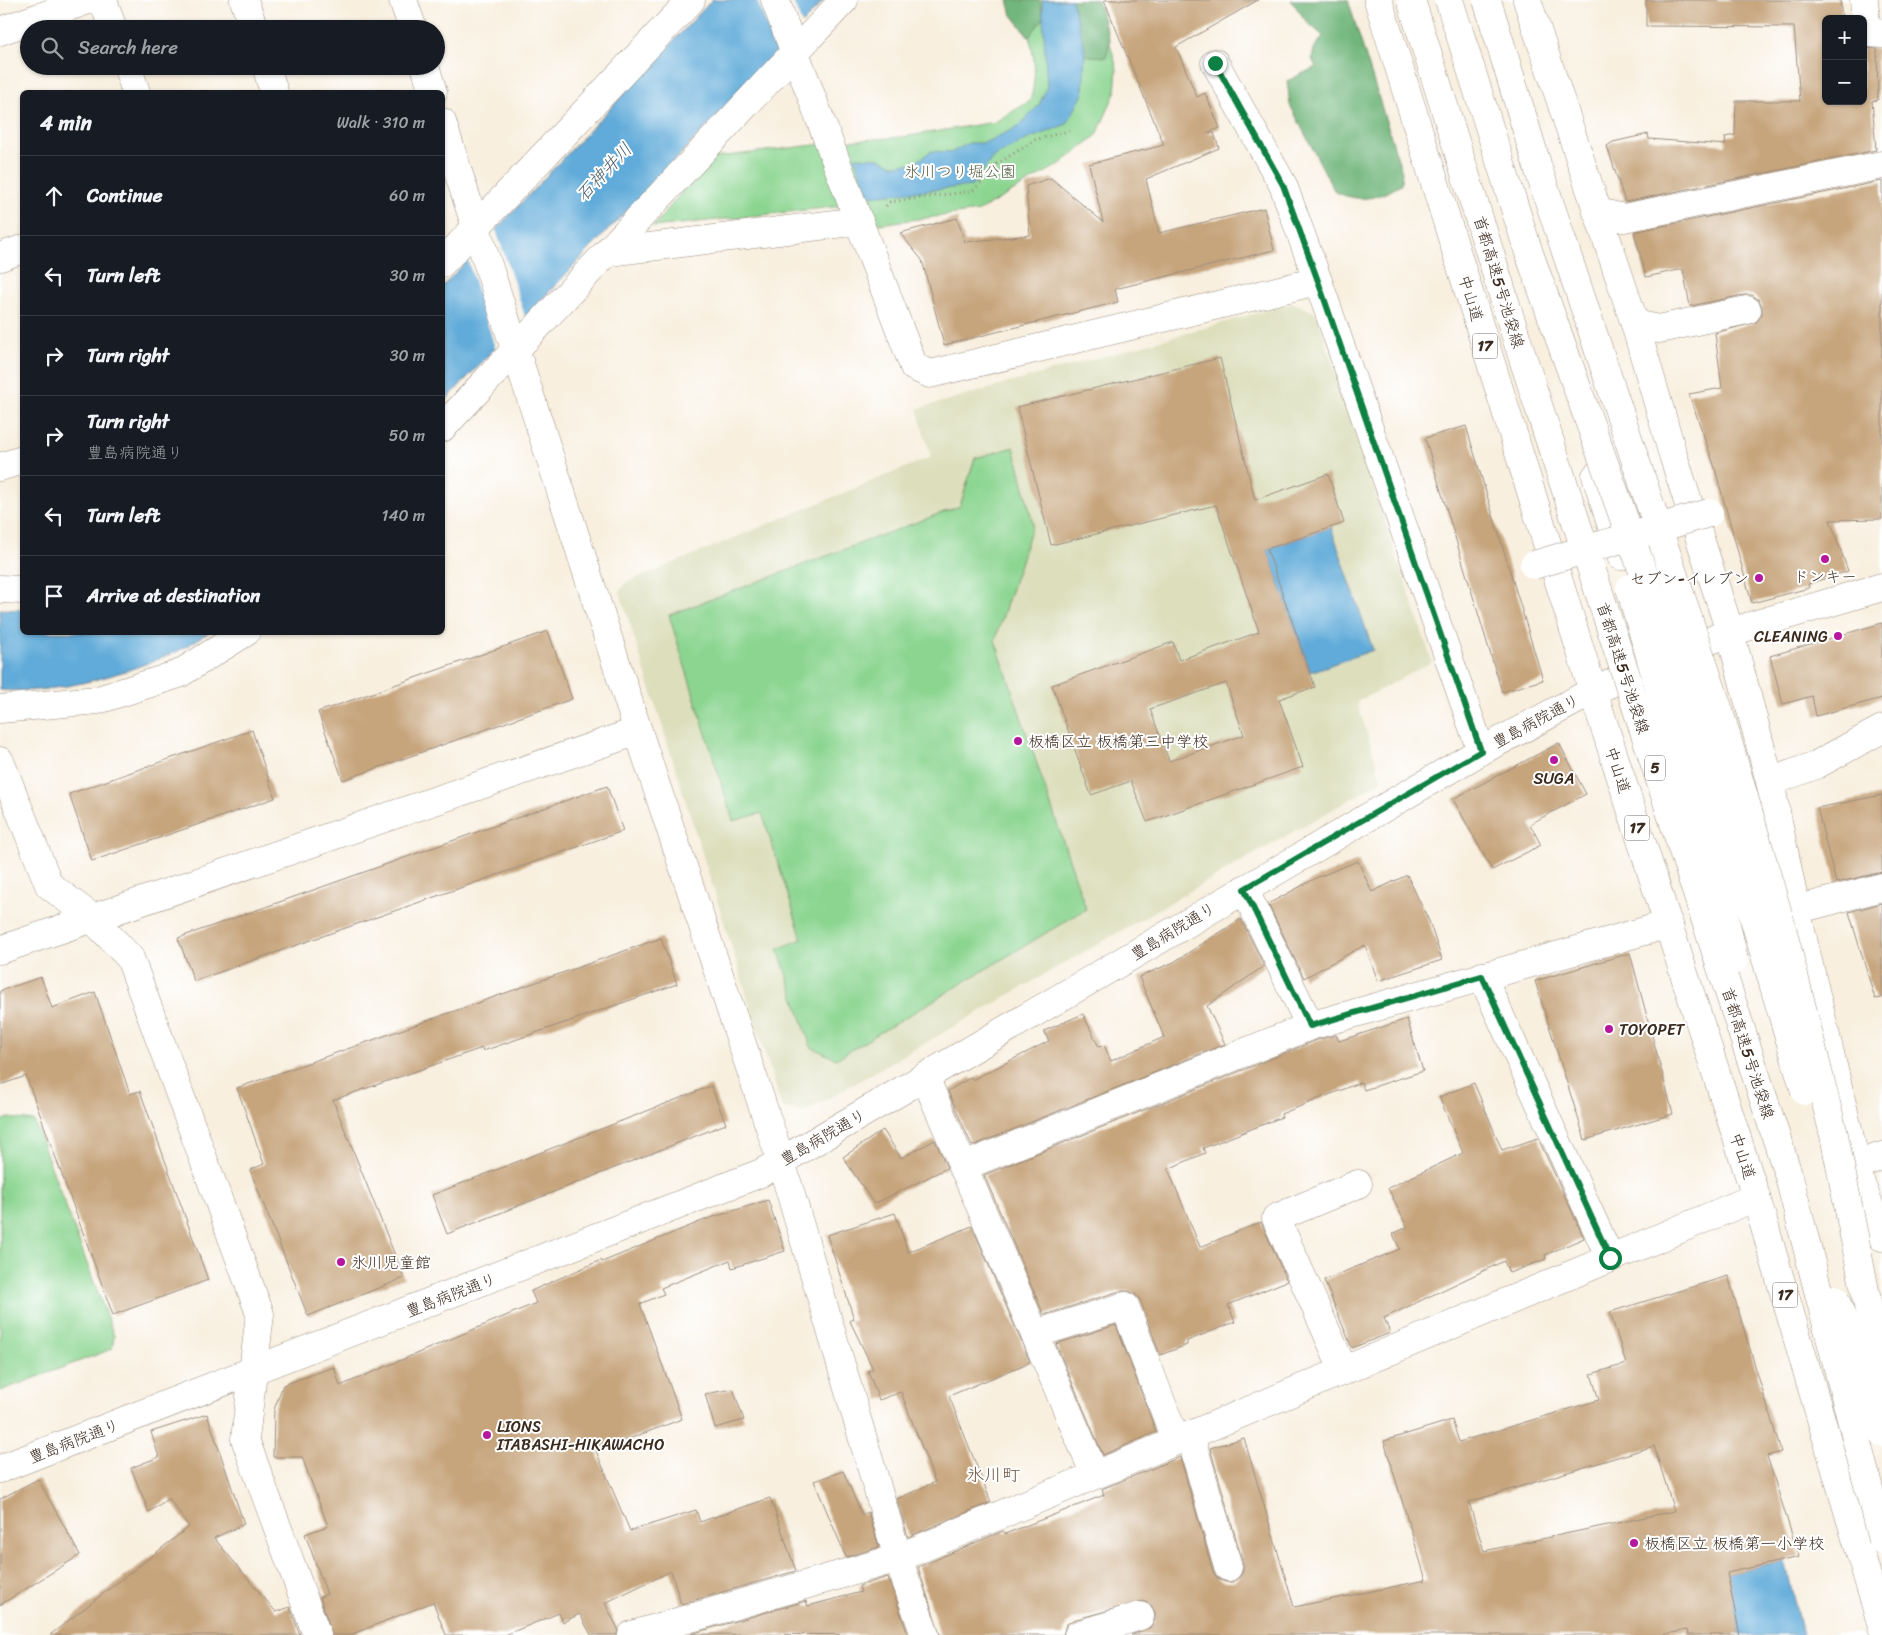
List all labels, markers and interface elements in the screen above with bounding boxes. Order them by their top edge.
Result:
map controls [1822,15,1867,105]
button: + [1822,15,1867,60]
search box [20,20,445,75]
text: Search here [78,31,178,64]
icon: search [38,34,66,62]
route end [1204,52,1227,75]
button: − [1822,60,1867,105]
text: 4 min [40,104,92,142]
text: Walk · 310 m [337,108,425,137]
water label: 石神井川 [568,135,640,209]
park label: 氷川つり堀公園 [904,157,1016,186]
text: Continue [87,179,163,212]
text: 60 m [389,181,425,210]
icon: ahead [40,182,68,210]
street label: 首都高速5号池袋線 [1465,212,1533,352]
text: Turn left [87,259,160,292]
text: 30 m [390,261,425,290]
icon: left [40,262,68,290]
street label: 中山道 [1450,271,1492,325]
road number: 17 [1472,334,1498,358]
text: Turn right [87,339,169,372]
text: 30 m [390,341,425,370]
icon: right [40,342,68,370]
text: Turn right [87,405,169,438]
text: 50 m [389,421,425,450]
icon: right [40,422,68,450]
text: 豊島病院通り [87,438,183,467]
text: Turn left [87,499,160,532]
text: 140 m [382,501,425,530]
icon: left [40,502,68,530]
marker: ドンキー [1819,553,1831,565]
place label: ドンキー [1793,562,1857,591]
place label: セブン-イレブン [1630,564,1749,593]
marker: セブン-イレブン [1753,572,1765,584]
text: Arrive at destination [87,579,260,612]
icon: arrive [40,582,68,610]
street label: 首都高速5号池袋線 [1588,598,1658,738]
place label: CLEANING [1754,622,1828,651]
marker: CLEANING [1832,630,1844,642]
street label: 豊島病院通り [1487,686,1585,756]
place label: 板橋区立 板橋第三中学校 [1028,727,1208,756]
marker: 板橋区立 板橋第三中学校 [1012,735,1024,747]
street label: 中山道 [1597,743,1639,797]
marker: SUGA [1548,754,1560,766]
road number: 5 [1645,756,1665,780]
place label: SUGA [1533,764,1575,793]
road number: 17 [1624,816,1650,840]
street label: 豊島病院通り [1124,894,1222,968]
street label: 首都高速5号池袋線 [1713,983,1783,1123]
place label: TOYOPET [1619,1015,1686,1044]
marker: TOYOPET [1603,1023,1615,1035]
street label: 豊島病院通り [774,1100,872,1174]
street label: 中山道 [1722,1129,1764,1183]
route start [1599,1247,1622,1270]
place label: 氷川児童館 [351,1248,431,1277]
marker: 氷川児童館 [335,1256,347,1268]
street label: 豊島病院通り [401,1264,501,1326]
road number: 17 [1772,1282,1798,1308]
street label: 豊島病院通り [24,1410,124,1472]
place label: LIONS ITABASHI-HIKAWACHO [496,1412,665,1459]
marker: LIONS ITABASHI-HIKAWACHO [481,1429,493,1441]
district label: 氷川町 [966,1459,1020,1491]
place label: 板橋区立 板橋第一小学校 [1644,1529,1824,1558]
marker: 板橋区立 板橋第一小学校 [1628,1537,1640,1549]

